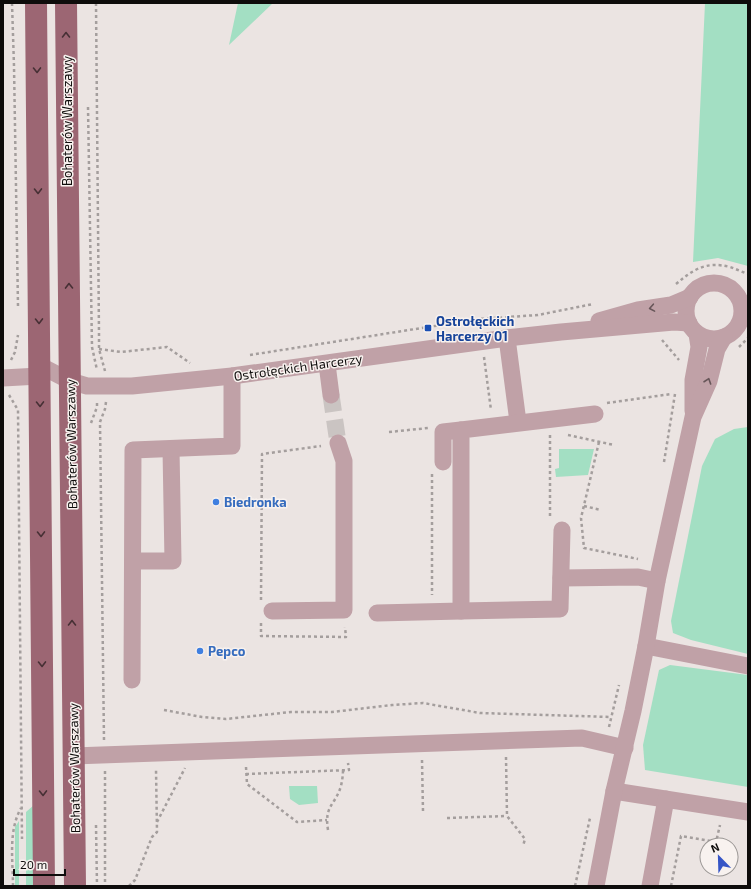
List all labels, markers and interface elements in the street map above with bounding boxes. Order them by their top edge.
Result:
one-way arrow [62,32,70,38]
street label: Bohaterów Warszawy [59,56,75,186]
one-way arrow [32,67,41,73]
one-way arrow [34,188,42,194]
one-way arrow [65,283,73,289]
one-way arrow [649,303,656,312]
place label: Ostrołęckich Harcerzy 01 [436,313,514,344]
one-way arrow [35,318,43,324]
marker: Ostrołęckich Harcerzy 01 [423,323,433,333]
street label: Ostrołęckich Harcerzy [233,350,363,384]
one-way arrow [704,378,712,385]
street label: Bohaterów Warszawy [62,379,80,509]
one-way arrow [36,401,44,407]
place label: Biedronka [224,494,287,510]
marker: Biedronka [211,497,221,507]
one-way arrow [37,531,45,537]
one-way arrow [68,620,76,626]
place label: Pepco [208,643,246,659]
marker: Pepco [195,646,205,656]
one-way arrow [38,661,46,667]
street label: Bohaterów Warszawy [65,703,83,833]
one-way arrow [39,790,47,796]
north arrow [699,837,739,877]
text: N [709,840,721,855]
scale bar [14,851,65,877]
text: 20 m [20,857,47,871]

